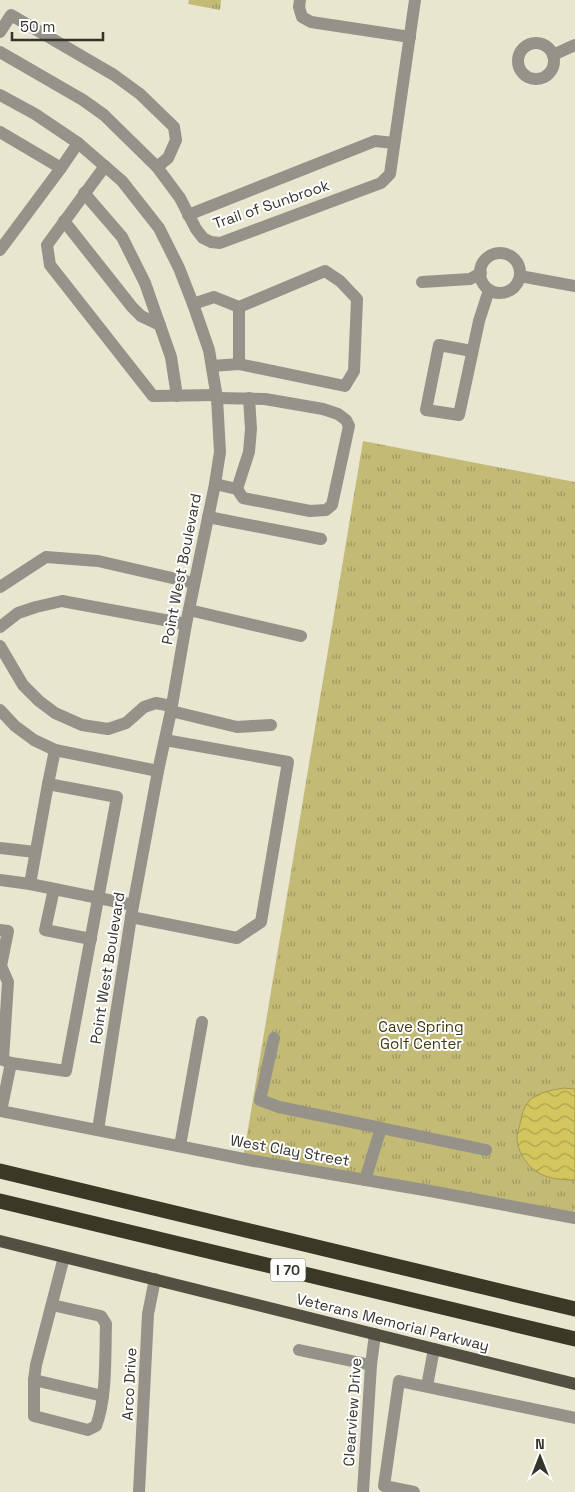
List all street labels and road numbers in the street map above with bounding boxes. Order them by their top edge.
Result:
street label: Trail of Sunbrook [210,175,332,233]
street label: Point West Boulevard [157,492,205,646]
street label: Point West Boulevard [86,891,128,1045]
street label: West Clay Street [229,1130,351,1170]
road number: I 70 [270,1258,306,1282]
street label: Veterans Memorial Parkway [295,1289,491,1355]
street label: Arco Drive [118,1347,140,1421]
street label: Clearview Drive [339,1357,365,1467]

